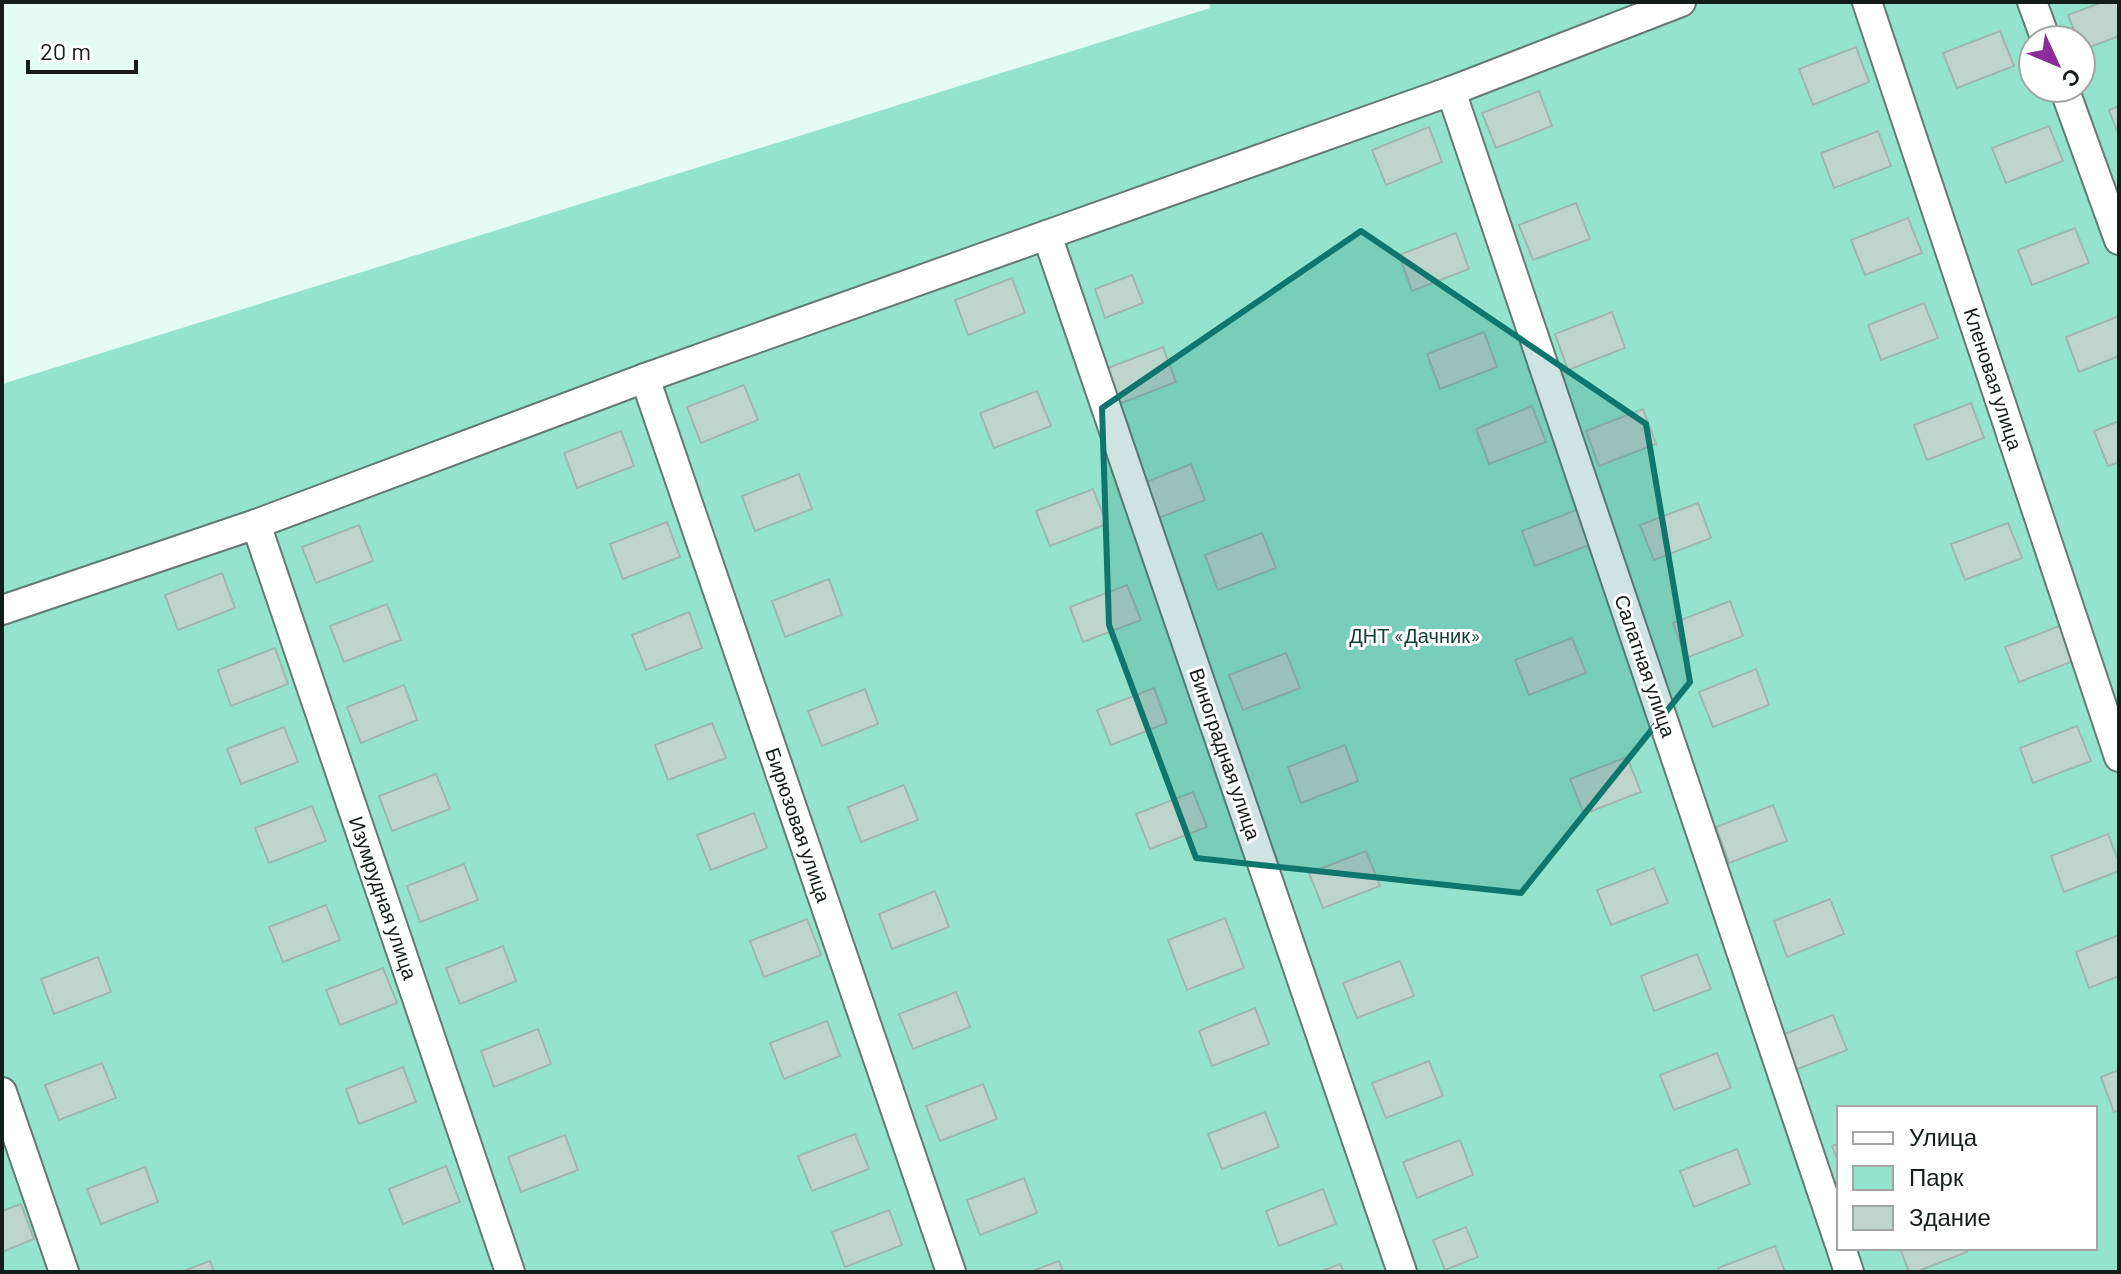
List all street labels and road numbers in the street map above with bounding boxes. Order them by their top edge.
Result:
street label: Кленовая улица [1960,305,2028,454]
street label: Салатная улица [1610,591,1682,741]
street label: Виноградная улица [1185,665,1267,843]
street label: Бирюзовая улица [761,744,837,906]
street label: Изумрудная улица [345,813,423,983]

